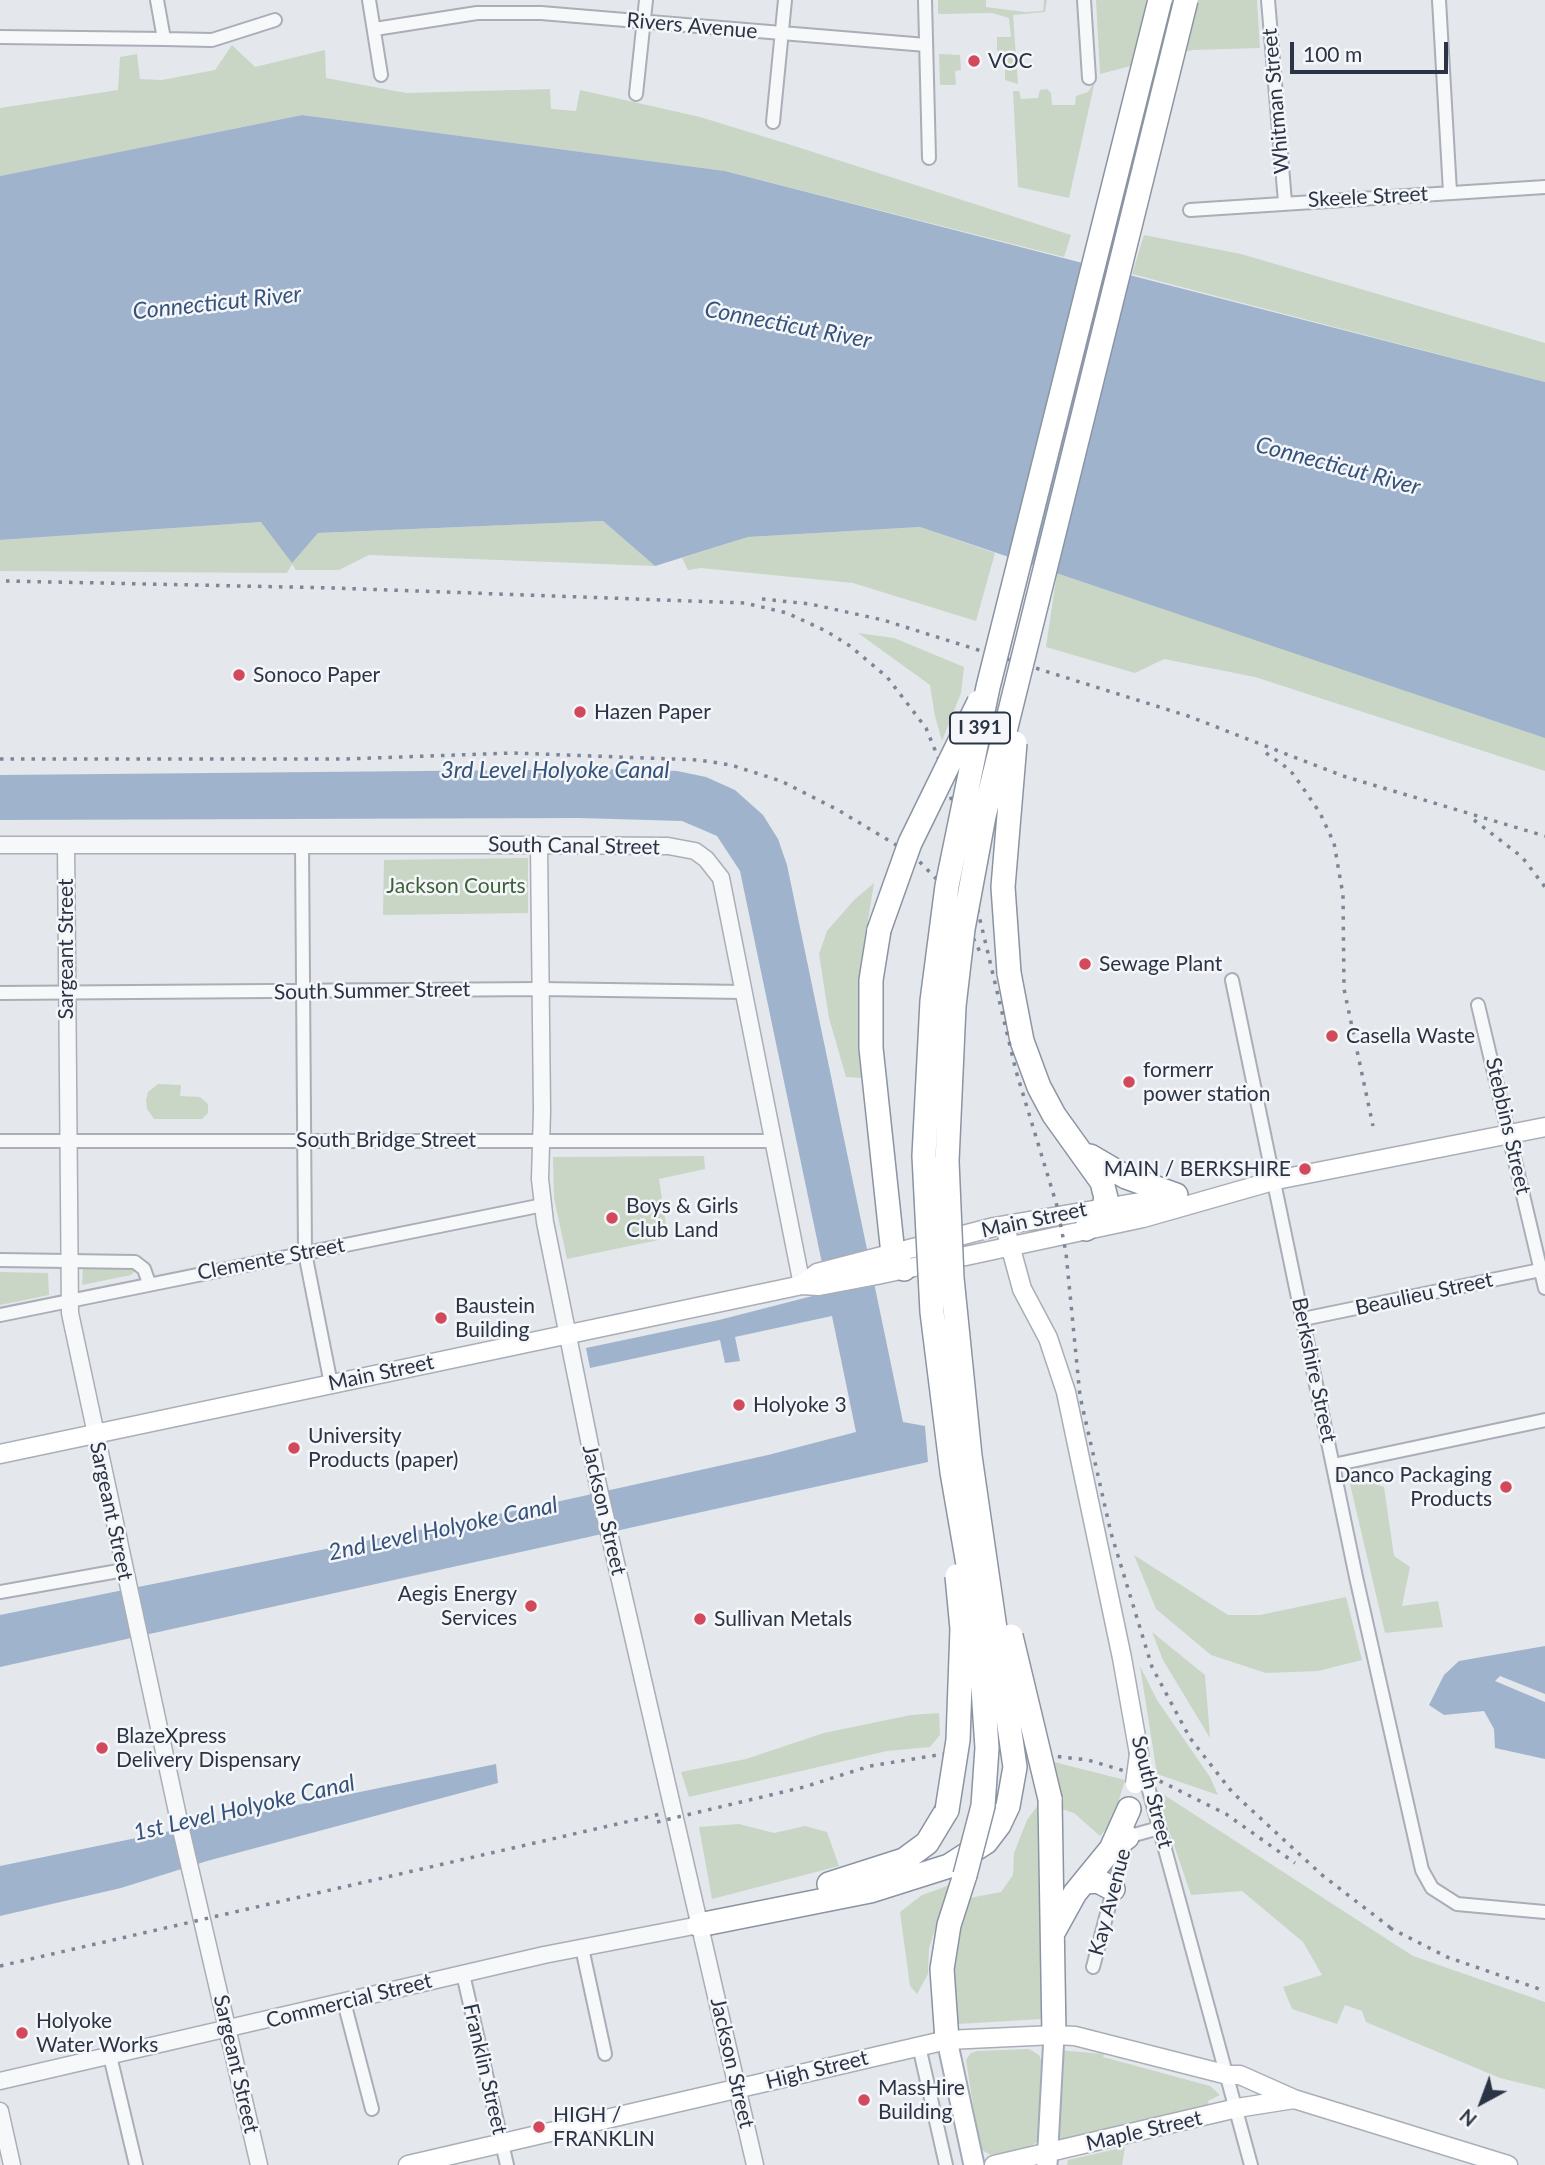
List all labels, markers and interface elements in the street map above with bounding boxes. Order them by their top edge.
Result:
street label: Rivers Avenue [626,8,758,44]
street label: Whitman Street [1257,27,1295,175]
scale bar [1293,28,1450,72]
text: 100 m [1303,41,1362,66]
place label: VOC [988,48,1033,74]
marker: VOC [966,53,982,69]
street label: Skeele Street [1307,181,1429,213]
water label: Connecticut River [131,280,303,326]
water label: Connecticut River [702,295,874,355]
water label: Connecticut River [1253,431,1423,501]
place label: Sonoco Paper [253,662,380,688]
marker: Sonoco Paper [231,667,247,683]
place label: Hazen Paper [594,699,711,725]
marker: Hazen Paper [572,704,588,720]
road number: I 391 [950,712,1010,744]
water label: 3rd Level Holyoke Canal [441,757,669,785]
street label: South Canal Street [488,832,660,860]
park label: Jackson Courts [386,873,526,899]
street label: Sargeant Street [53,878,79,1020]
place label: Sewage Plant [1099,951,1222,977]
marker: Sewage Plant [1077,956,1093,972]
street label: South Summer Street [274,977,470,1005]
place label: Casella Waste [1346,1023,1475,1049]
marker: Casella Waste [1324,1028,1340,1044]
street label: Stebbins Street [1480,1055,1536,1197]
place label: formerr power station [1143,1057,1270,1107]
marker: formerr power station [1121,1074,1137,1090]
street label: South Bridge Street [296,1127,476,1153]
place label: MAIN / BERKSHIRE [1104,1156,1291,1182]
marker: MAIN / BERKSHIRE [1297,1161,1313,1177]
place label: Boys & Girls Club Land [626,1193,738,1243]
street label: Main Street [979,1197,1089,1243]
marker: Boys & Girls Club Land [604,1210,620,1226]
street label: Clemente Street [195,1232,347,1286]
street label: Beaulieu Street [1353,1267,1495,1321]
place label: Baustein Building [455,1293,535,1343]
street label: Berkshire Street [1286,1295,1342,1445]
marker: Baustein Building [433,1310,449,1326]
street label: Main Street [326,1350,436,1396]
place label: Holyoke 3 [753,1392,847,1418]
marker: Holyoke 3 [731,1397,747,1413]
place label: University Products (paper) [308,1423,458,1473]
street label: Sargeant Street [84,1439,138,1583]
marker: University Products (paper) [286,1440,302,1456]
street label: Jackson Street [577,1442,631,1578]
place label: Danco Packaging Products [1335,1462,1492,1512]
marker: Danco Packaging Products [1498,1479,1514,1495]
water label: 2nd Level Holyoke Canal [326,1491,560,1567]
place label: Aegis Energy Services [398,1581,517,1631]
marker: Aegis Energy Services [523,1598,539,1614]
place label: Sullivan Metals [714,1606,852,1632]
marker: Sullivan Metals [692,1611,708,1627]
place label: BlazeXpress Delivery Dispensary [116,1723,301,1773]
street label: South Street [1126,1733,1178,1851]
marker: BlazeXpress Delivery Dispensary [94,1740,110,1756]
water label: 1st Level Holyoke Canal [130,1769,358,1847]
street label: Kay Avenue [1084,1846,1136,1958]
street label: Commercial Street [264,1968,434,2034]
street label: Sargeant Street [208,1992,264,2136]
street label: Jackson Street [705,1995,759,2131]
street label: Franklin Street [458,2001,512,2137]
place label: Holyoke Water Works [36,2008,158,2058]
marker: Holyoke Water Works [14,2025,30,2041]
street label: High Street [763,2045,871,2095]
north arrow [1447,2067,1517,2137]
place label: MassHire Building [878,2075,965,2125]
marker: MassHire Building [856,2092,872,2108]
place label: HIGH / FRANKLIN [553,2102,655,2152]
street label: Maple Street [1084,2105,1204,2157]
text: N [1455,2105,1481,2132]
marker: HIGH / FRANKLIN [531,2119,547,2135]

